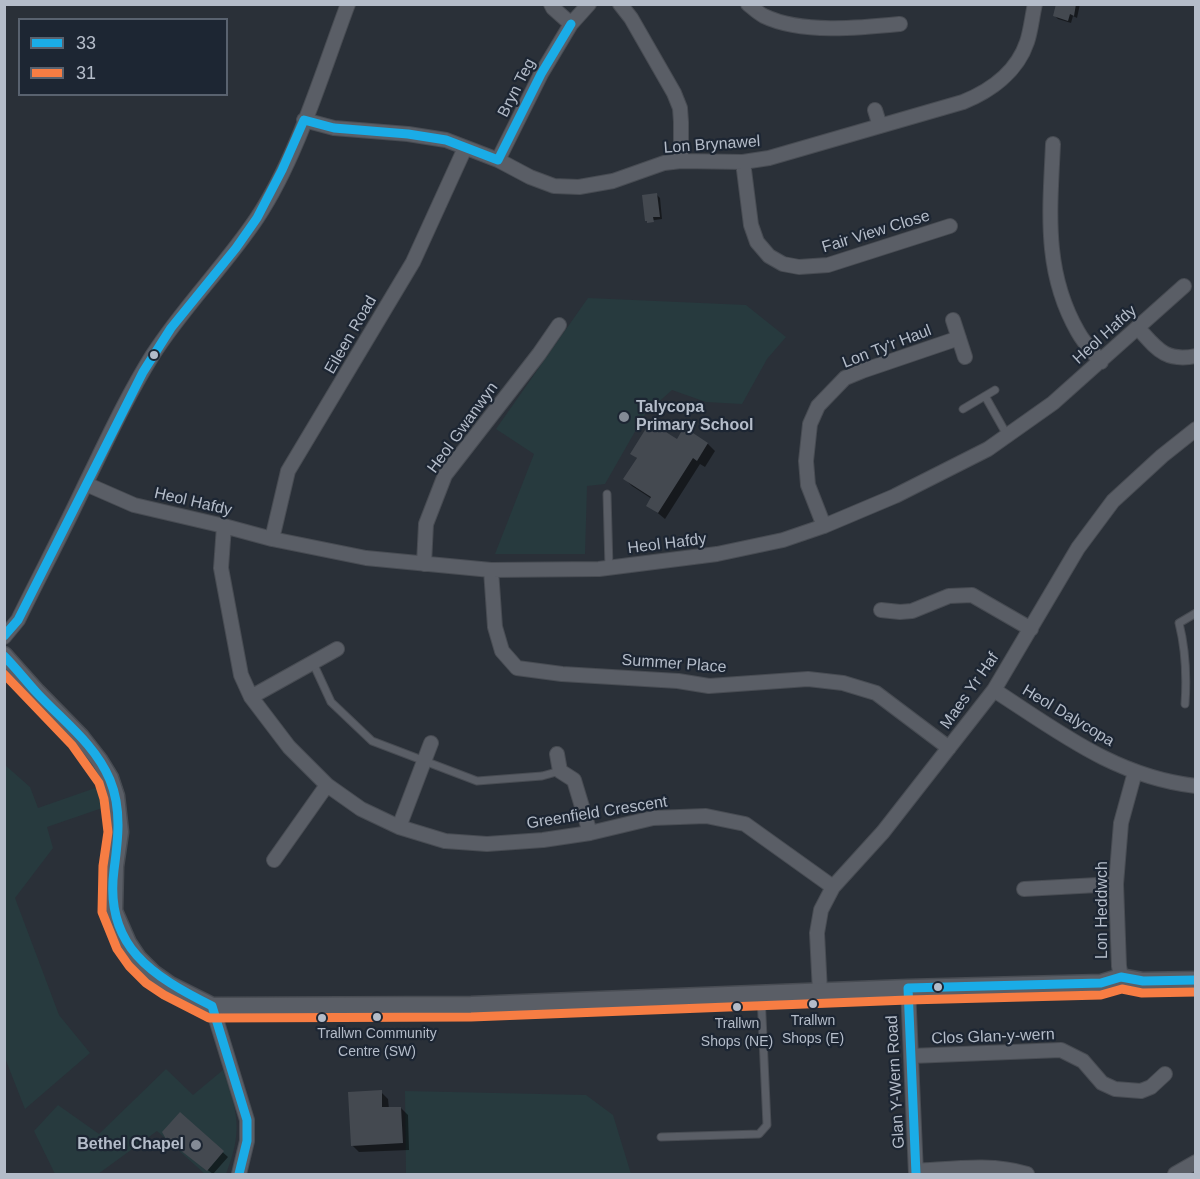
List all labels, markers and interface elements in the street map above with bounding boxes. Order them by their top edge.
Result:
legend [18,18,228,96]
text: 33 [76,33,96,53]
street label: Bryn Teg [494,56,540,120]
text: 31 [76,63,96,83]
street label: Lon Brynawel [663,132,761,158]
street label: Fair View Close [820,206,932,258]
street label: Eileen Road [321,292,381,378]
street label: Heol Hafdy [1069,301,1141,369]
street label: Lon Ty'r Haul [840,321,934,373]
unlabelled marker [148,349,160,361]
street label: Heol Gwanwyn [424,379,502,477]
place label: Talycopa Primary School [636,398,753,436]
marker: Talycopa Primary School [617,410,631,424]
street label: Heol Hafdy [152,484,234,520]
street label: Heol Hafdy [627,530,707,558]
street label: Maes Yr Haf [937,649,1003,733]
street label: Summer Place [621,651,727,677]
street label: Heol Dalycopa [1018,681,1118,751]
street label: Greenfield Crescent [525,792,669,834]
street label: Lon Heddwch [1093,861,1113,959]
unlabelled marker [932,981,944,993]
marker: Trallwn Shops (E) [807,998,819,1010]
marker: Trallwn Shops (NE) [731,1001,743,1013]
marker: Trallwn Community Centre (SW) [371,1011,383,1023]
unlabelled marker [316,1012,328,1024]
place label: Trallwn Shops (E) [782,1013,844,1046]
street label: Glan Y-Wern Road [883,1015,909,1149]
place label: Trallwn Shops (NE) [701,1016,773,1048]
street label: Clos Glan-y-wern [931,1025,1055,1049]
place label: Trallwn Community Centre (SW) [317,1026,437,1058]
place label: Bethel Chapel [77,1135,184,1155]
marker: Bethel Chapel [189,1138,203,1152]

